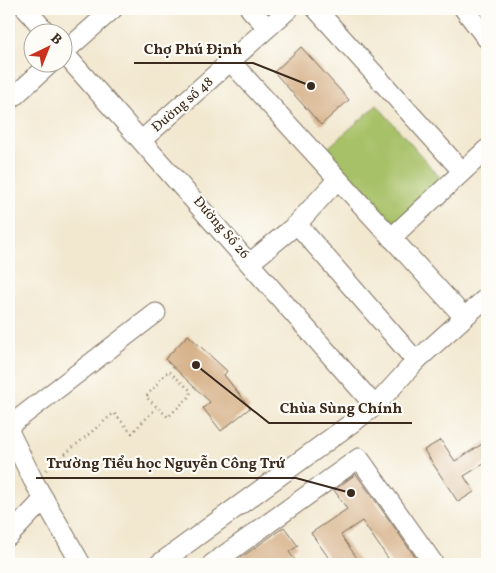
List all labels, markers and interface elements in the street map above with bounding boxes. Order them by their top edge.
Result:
north arrow [22,22,72,72]
text: B [46,29,66,50]
callout: Chợ Phú Định [134,33,253,63]
text: Chợ Phú Định [144,40,242,61]
street label: Đường số 48 [148,73,218,137]
street label: Đường Số 26 [189,193,253,263]
callout: Chùa Sùng Chính [269,393,412,423]
text: Chùa Sùng Chính [280,399,402,420]
callout: Trường Tiểu học Nguyễn Công Trứ [36,448,296,478]
text: Trường Tiểu học Nguyễn Công Trứ [46,454,286,475]

